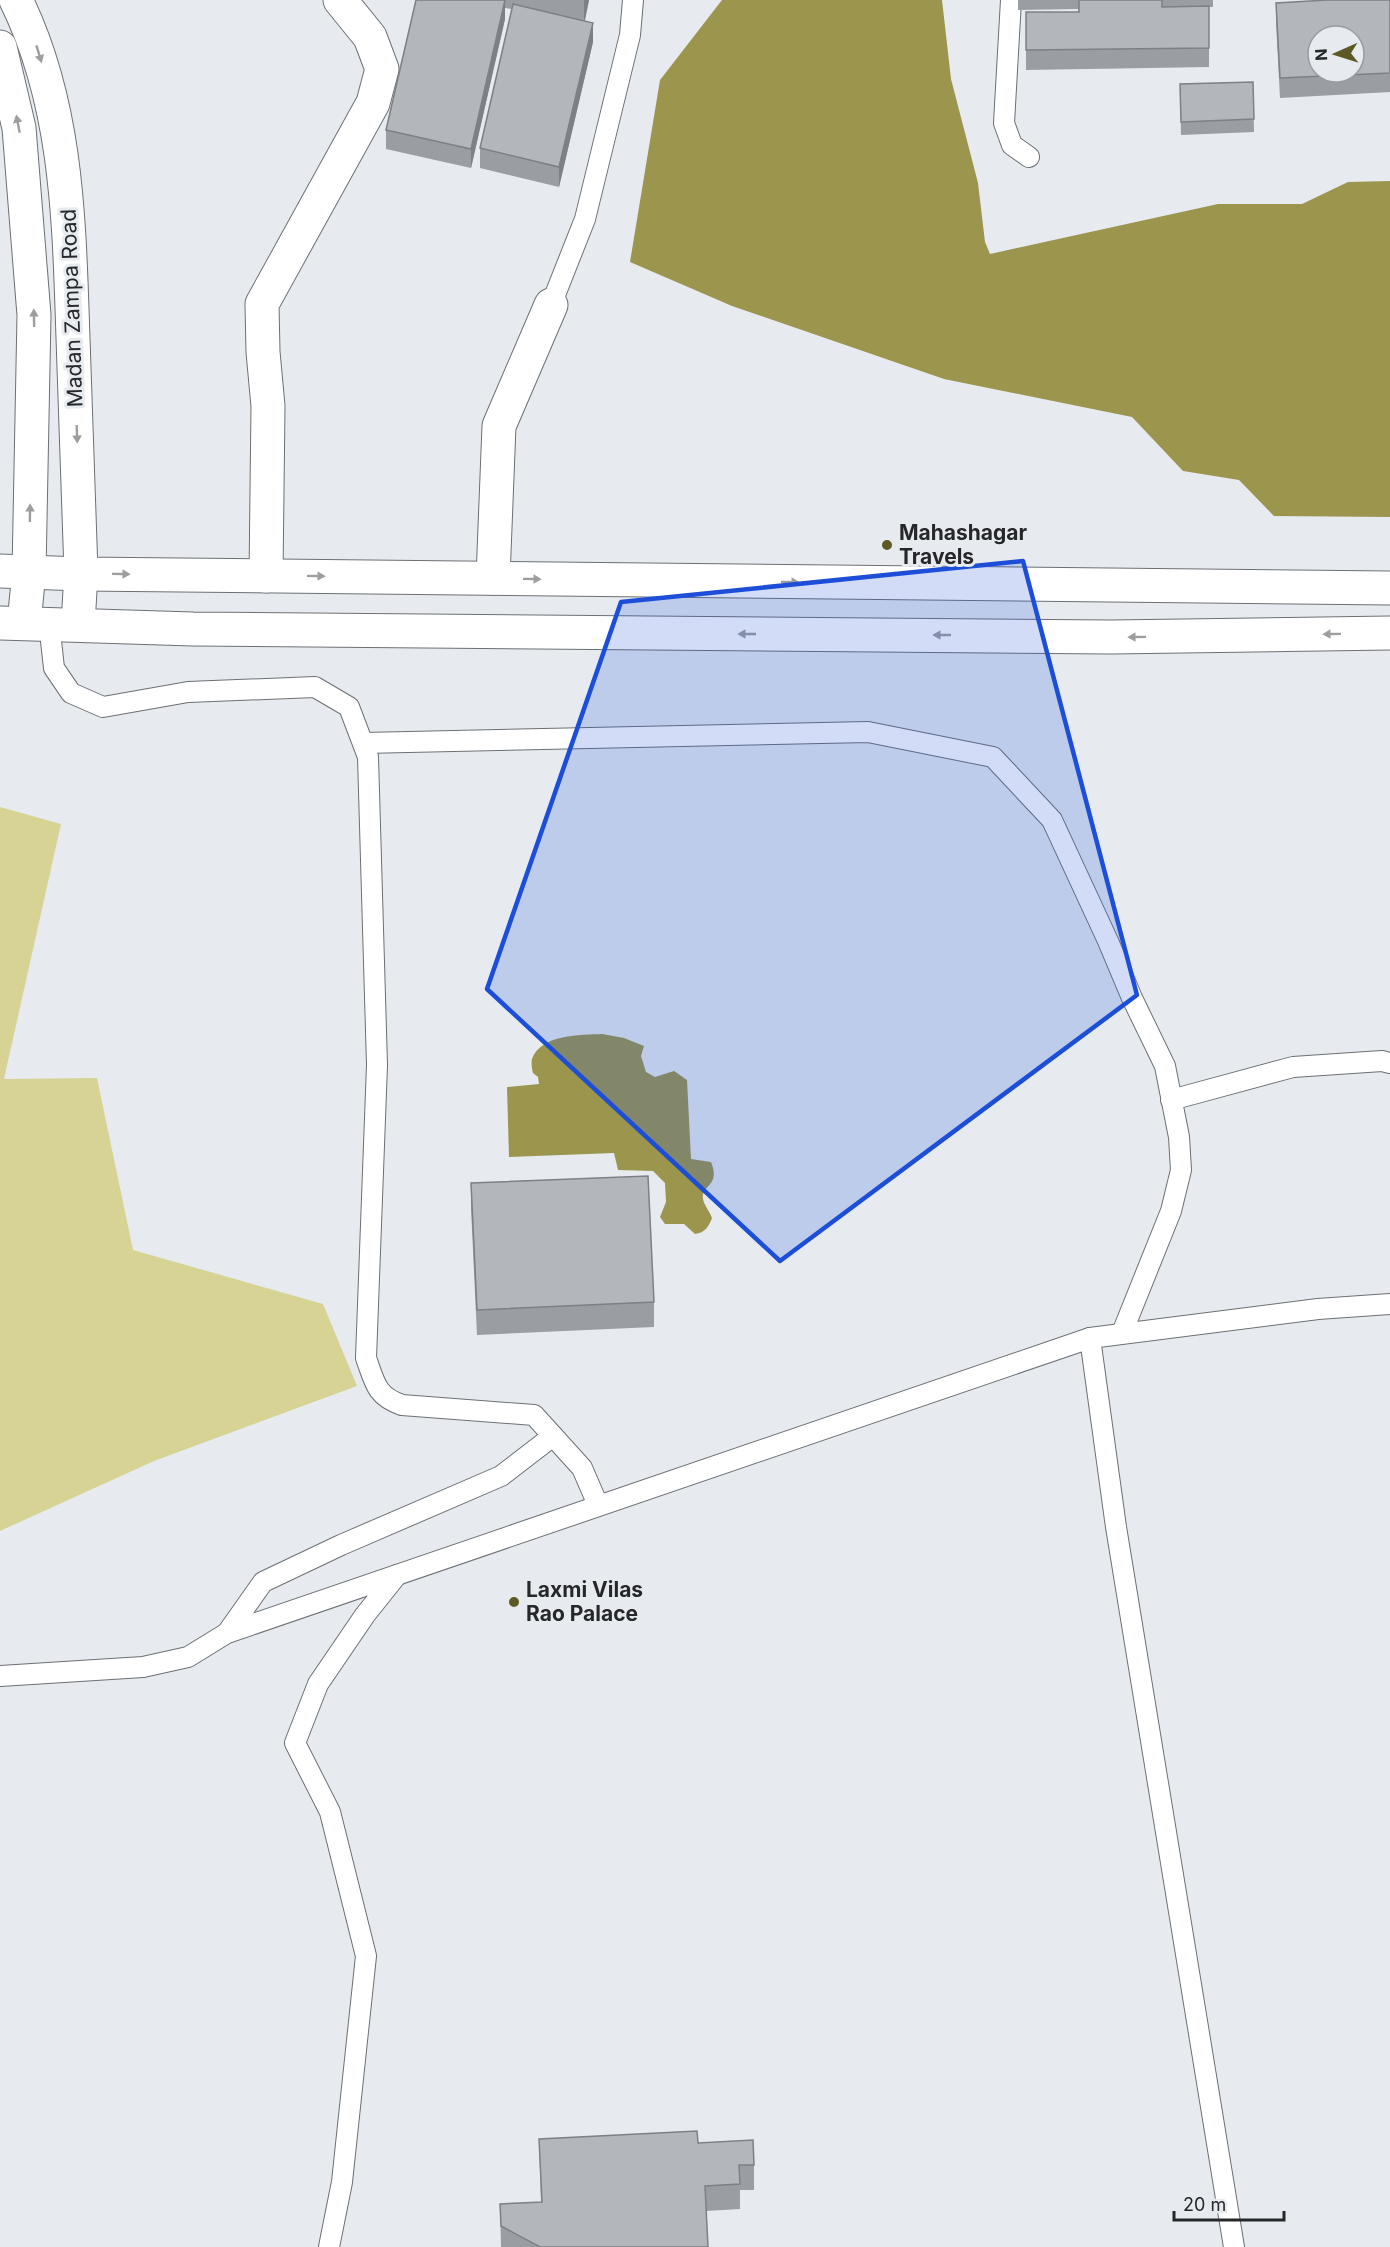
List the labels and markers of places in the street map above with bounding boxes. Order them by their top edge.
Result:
place label: Mahashagar Travels [899,520,1028,569]
marker: Mahashagar Travels [880,538,894,552]
place label: Laxmi Vilas Rao Palace [526,1577,643,1626]
marker: Laxmi Vilas Rao Palace [507,1595,521,1609]

